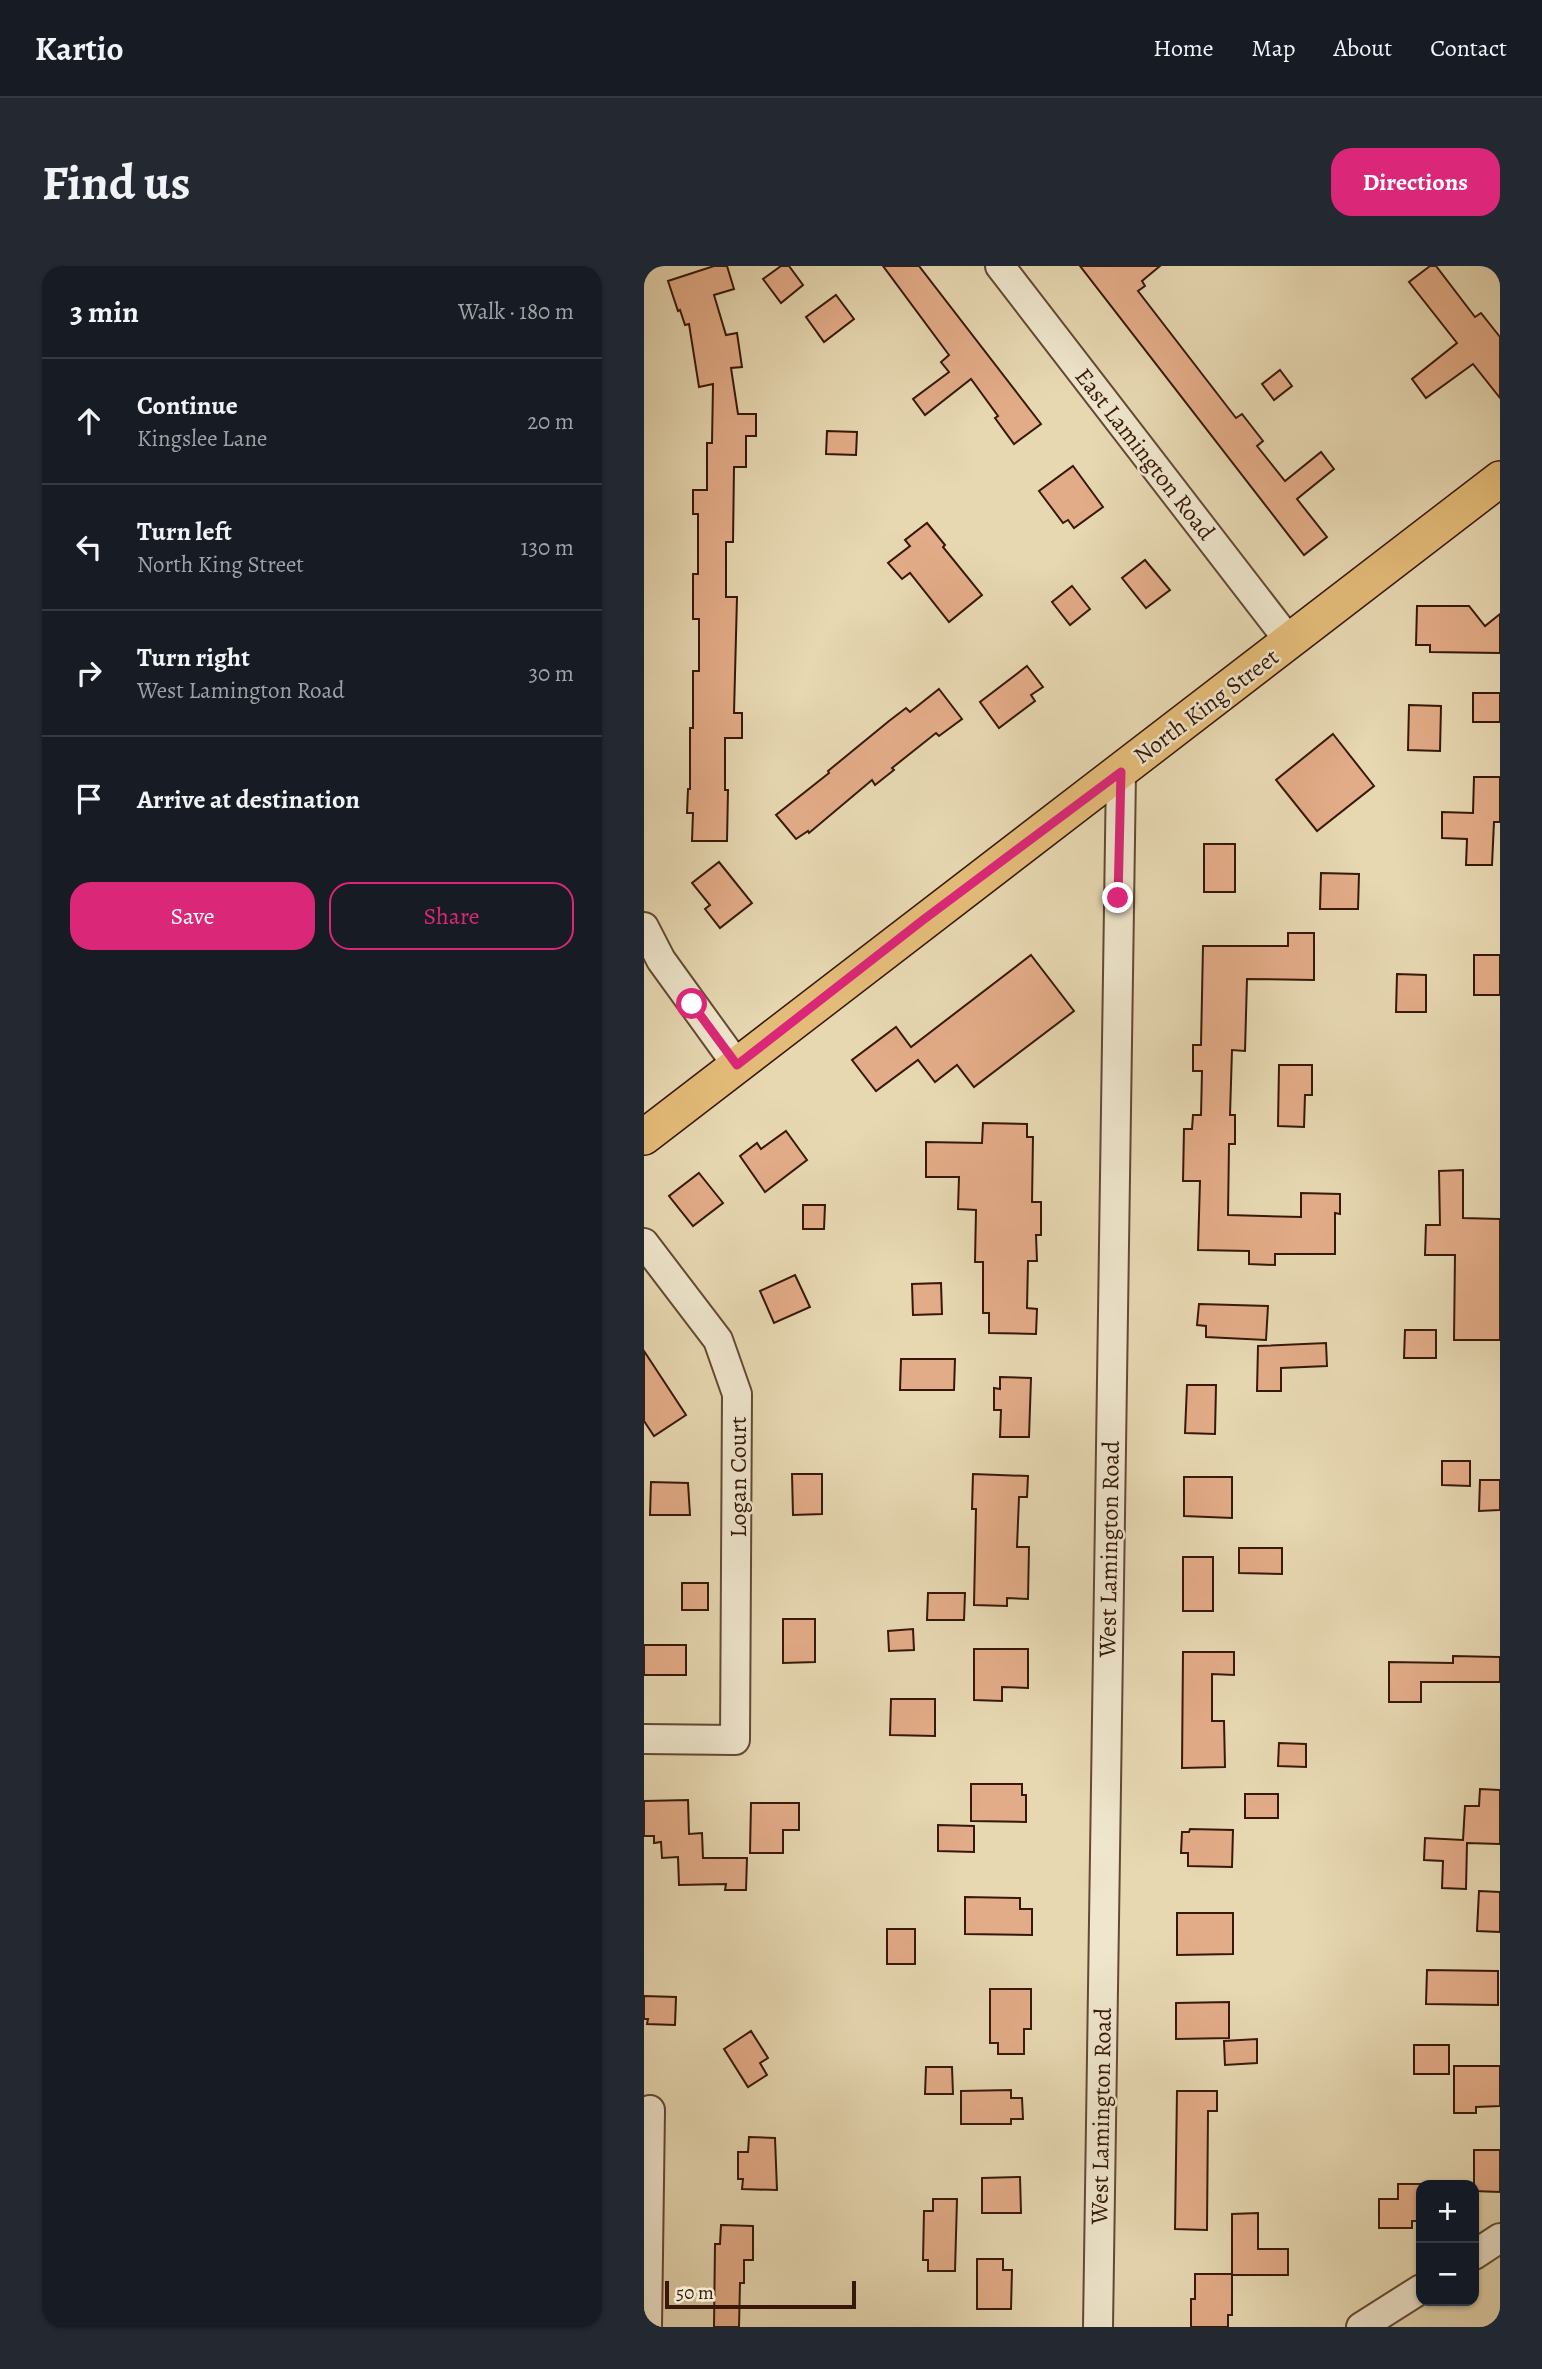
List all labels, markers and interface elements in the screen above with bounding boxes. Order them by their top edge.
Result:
text: Kartio [35,26,123,71]
text: Home [1153,32,1214,64]
text: Map [1252,32,1296,64]
text: About [1334,32,1392,64]
text: Contact [1430,32,1507,64]
button: Directions [1331,148,1500,216]
text: Find us [42,149,190,216]
text: 3 min [70,292,139,332]
text: Walk · 180 m [458,296,574,327]
street label: East Lamington Road [1068,361,1222,547]
text: Continue [137,388,238,423]
icon: ahead [70,402,108,440]
text: 20 m [527,406,574,437]
text: Kingslee Lane [137,423,267,454]
text: Turn left [137,514,232,549]
icon: left [70,528,108,566]
text: 130 m [521,532,574,563]
text: North King Street [137,549,304,580]
text: Turn right [137,640,250,675]
street label: North King Street [1127,641,1285,771]
icon: right [70,654,108,692]
text: 30 m [528,658,574,689]
text: West Lamington Road [137,675,345,706]
icon: arrive [70,780,108,818]
text: Arrive at destination [137,782,360,817]
button: Save [70,882,315,950]
button: Share [329,882,574,950]
route end [1102,882,1133,913]
route start [676,988,707,1019]
street label: Logan Court [722,1416,754,1538]
street label: West Lamington Road [1091,1440,1127,1659]
street label: West Lamington Road [1083,2007,1119,2226]
map controls [1416,2180,1479,2306]
button: + [1416,2180,1479,2243]
button: − [1416,2243,1479,2306]
scale bar [665,2278,856,2310]
text: 50 m [676,2280,714,2306]

